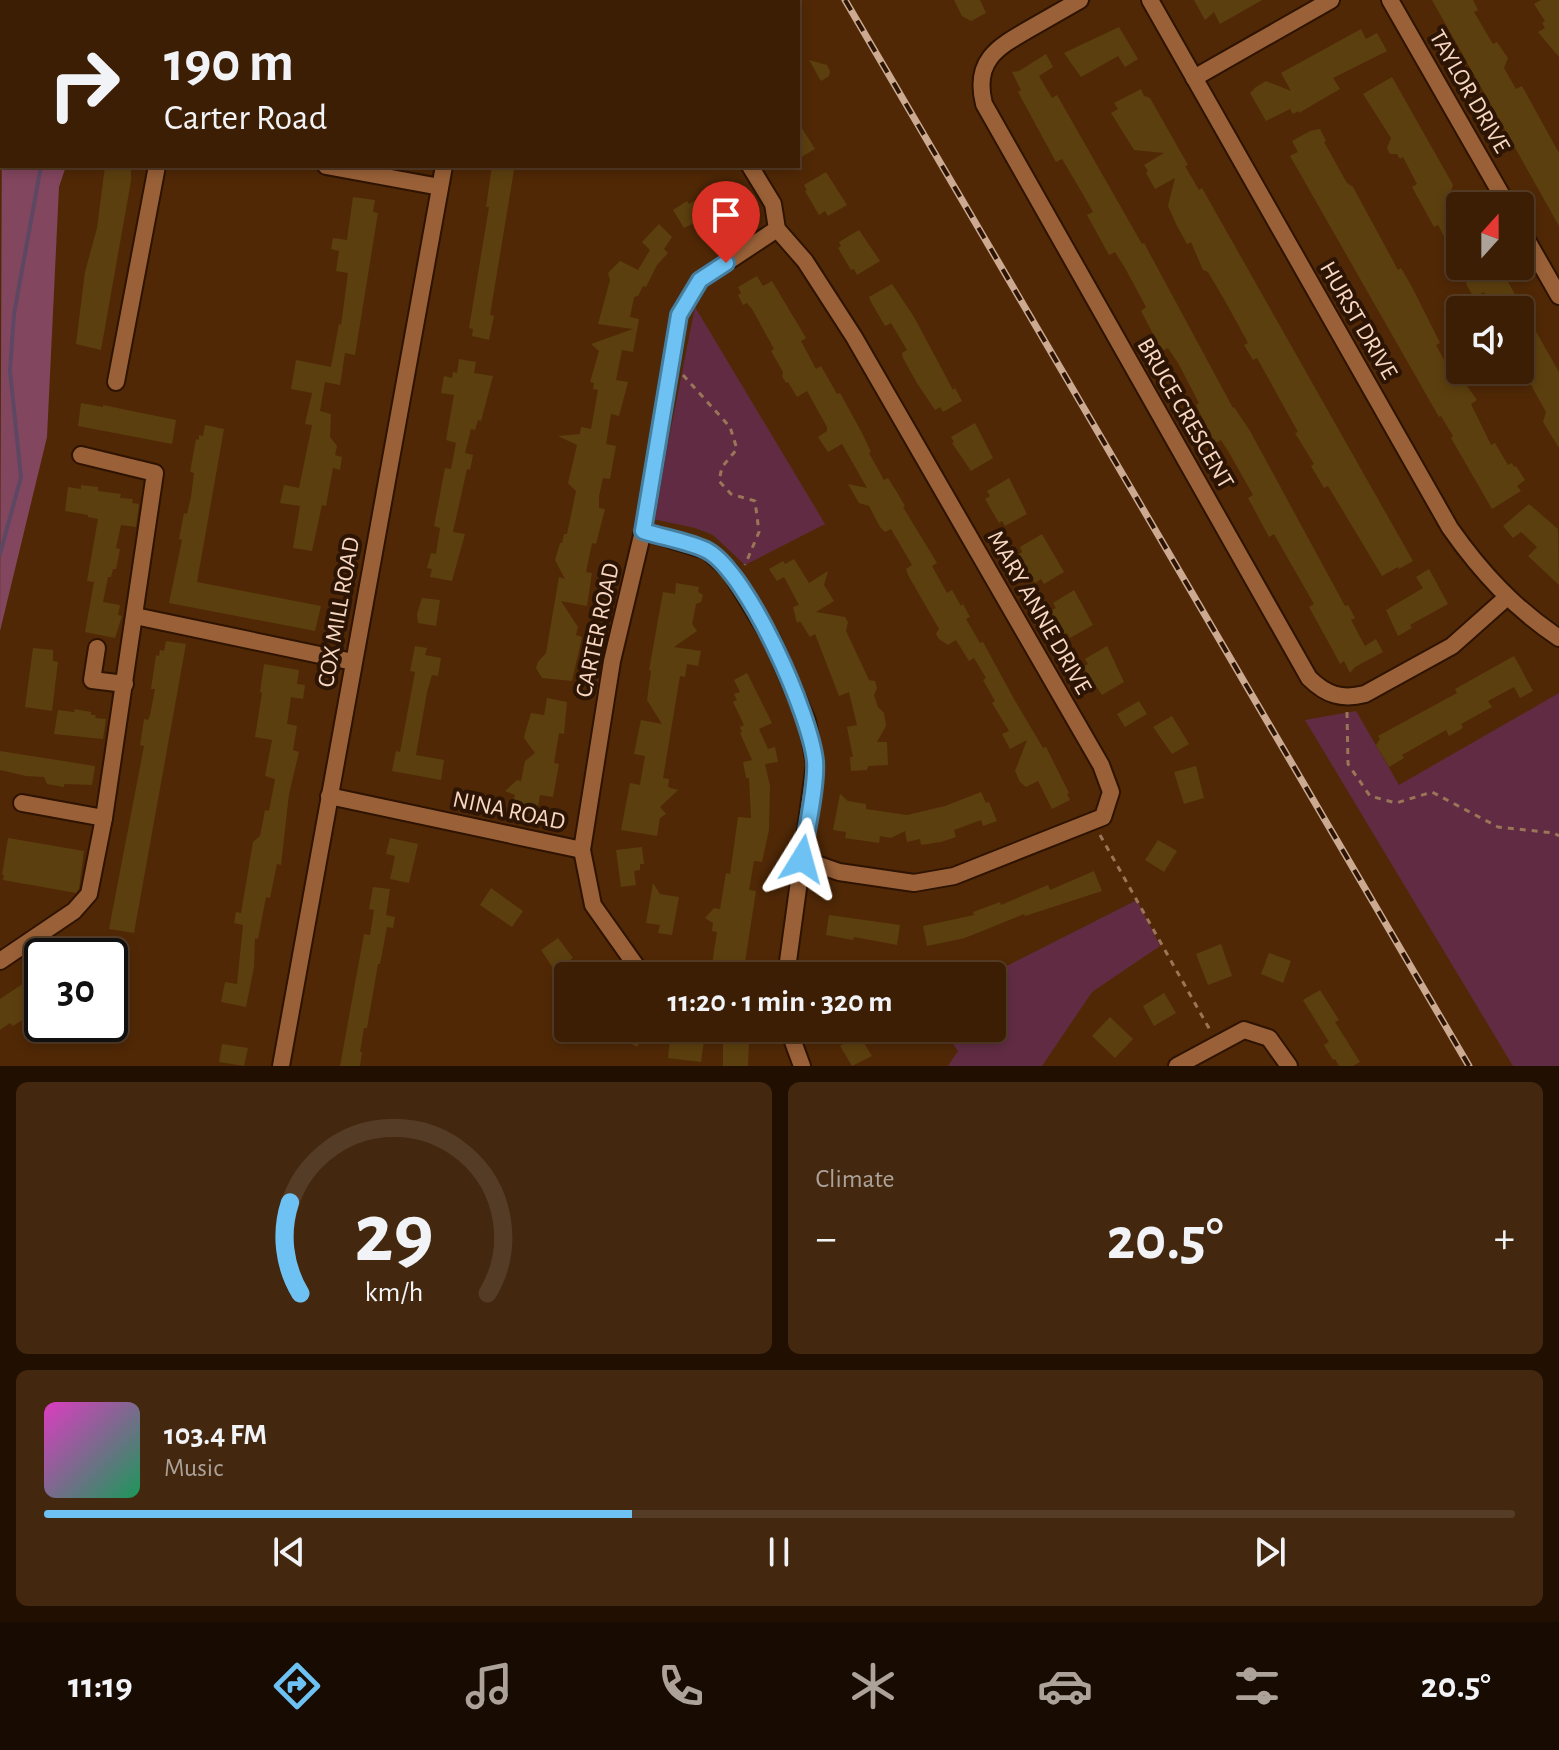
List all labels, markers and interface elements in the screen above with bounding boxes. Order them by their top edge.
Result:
street label: TAYLOR DRIVE [1424,26,1514,157]
icon: right [32,32,136,136]
text: 190 m [164,35,294,91]
text: Carter Road [164,100,327,136]
pin [692,181,760,263]
north arrow [1446,192,1534,280]
map controls [1446,192,1534,384]
icon: arrive [704,193,748,237]
street label: HURST DRIVE [1315,258,1402,384]
button: sound [1446,296,1534,384]
street label: BRUCE CRESCENT [1132,334,1238,493]
street label: MARY ANNE DRIVE [983,527,1096,699]
street label: COX MILL ROAD [314,535,364,689]
street label: CARTER ROAD [572,561,624,700]
street label: NINA ROAD [450,787,567,835]
position arrow [760,817,844,901]
speed limit sign: 30 [24,938,128,1042]
text: 11:20 · 1 min · 320 m [668,987,892,1017]
text: Climate [816,1166,894,1192]
text: 29 [354,1193,433,1277]
text: 20.5° [1107,1210,1224,1270]
text: − [816,1217,837,1261]
text: + [1494,1217,1515,1261]
text: km/h [364,1278,423,1307]
text: 103.4 FM [164,1420,267,1450]
text: Music [164,1455,223,1481]
icon: previous [267,1530,311,1574]
icon: pause [757,1530,801,1574]
icon: next [1248,1530,1292,1574]
icon: directions [269,1658,325,1714]
icon: music [461,1658,517,1714]
icon: phone [653,1658,709,1714]
icon: climate [845,1658,901,1714]
icon: car [1037,1658,1093,1714]
icon: filters [1229,1658,1285,1714]
text: 11:19 [68,1668,133,1704]
text: 20.5° [1421,1668,1491,1704]

